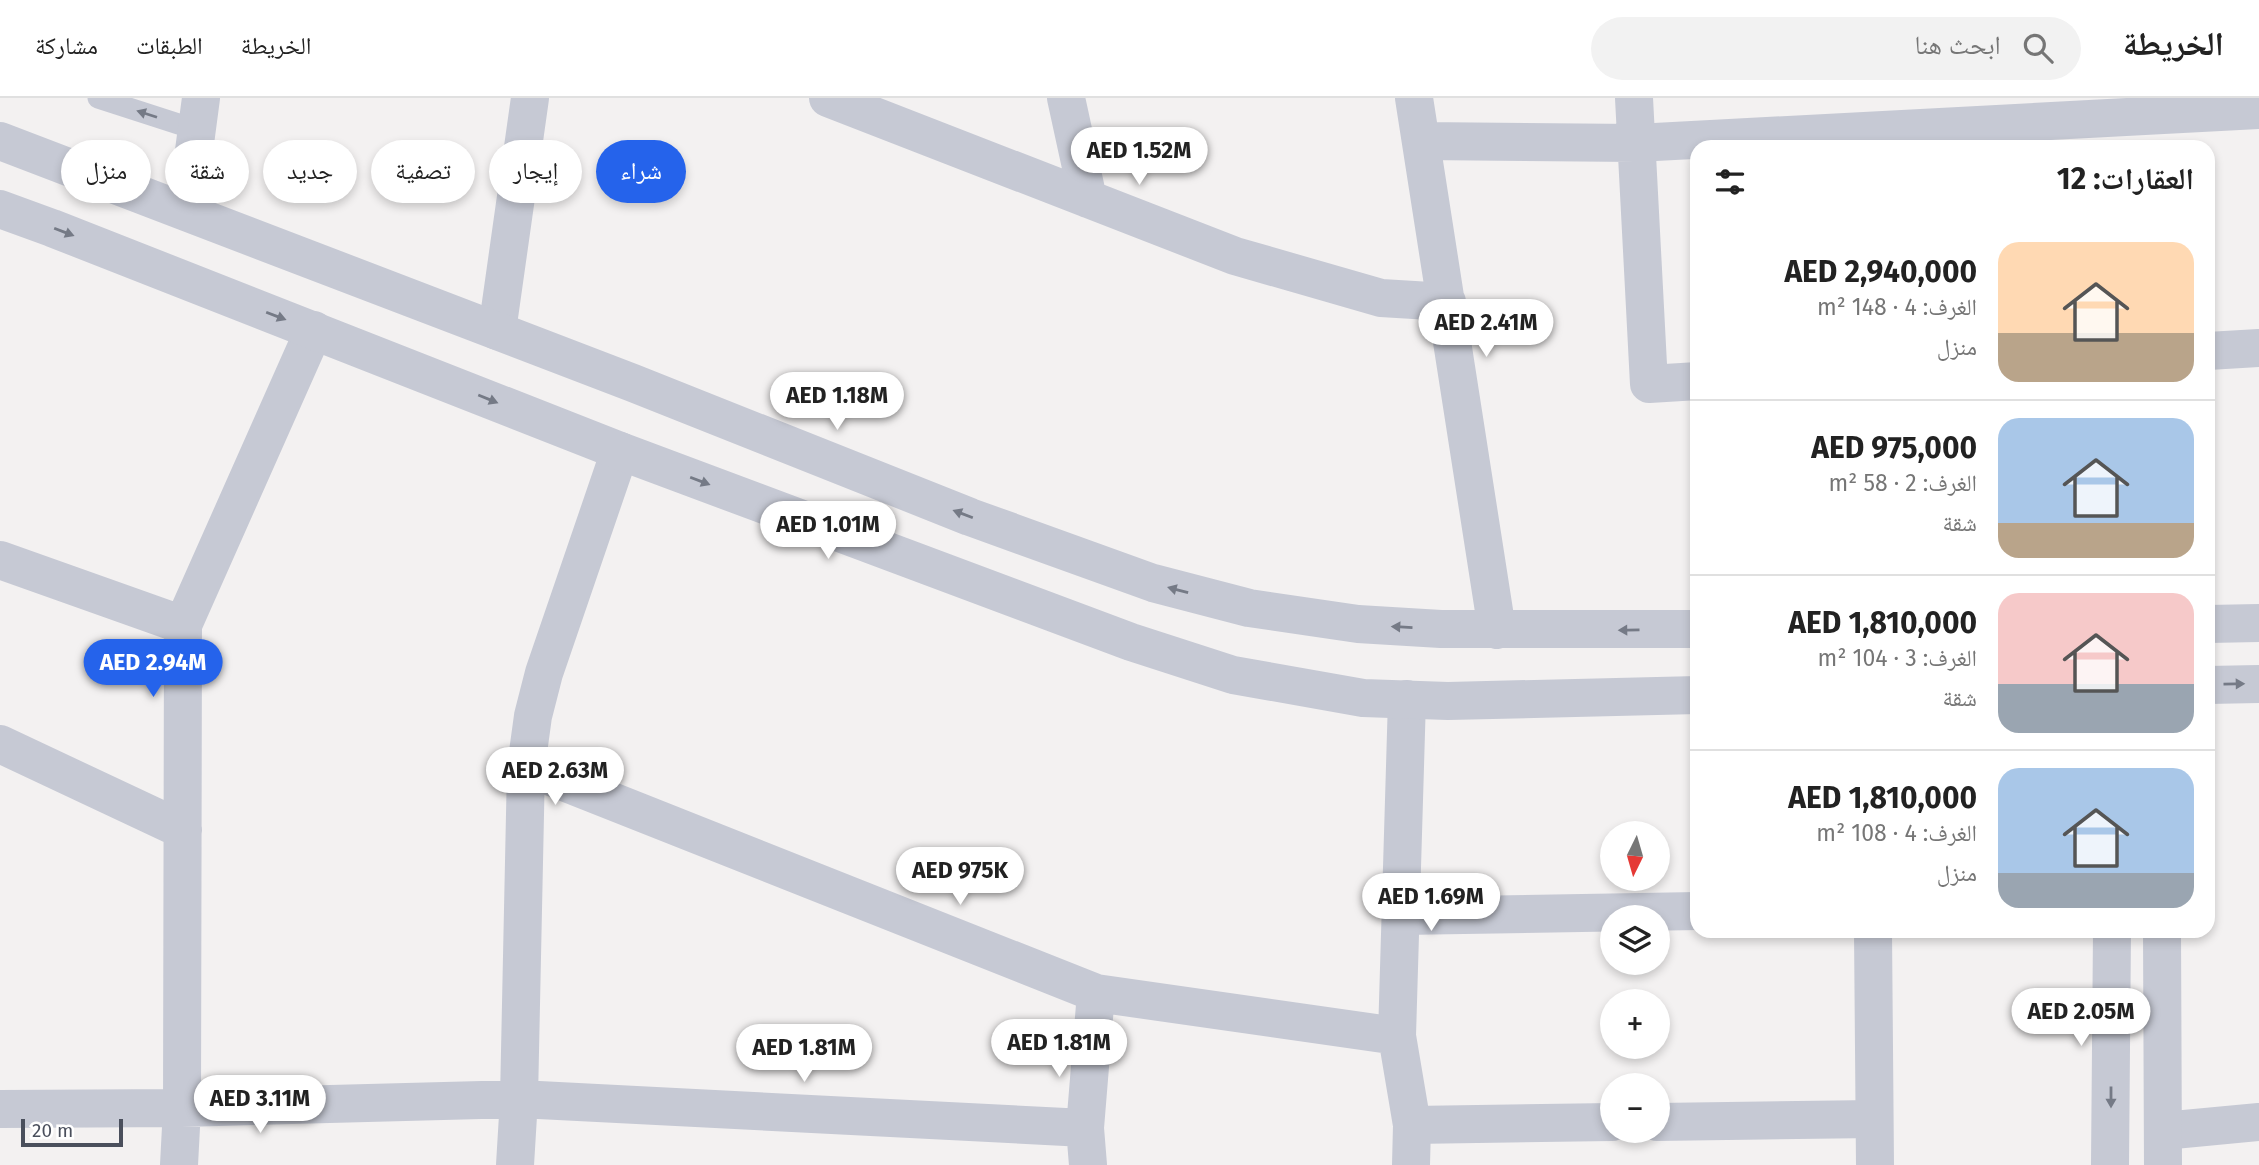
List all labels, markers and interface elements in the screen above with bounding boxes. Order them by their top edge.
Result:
search box [1591,17,2081,80]
text: الخريطة [2123,24,2224,64]
icon: search [2019,29,2057,67]
text: ابحث هنا [1915,30,2001,61]
text: مشاركة [35,32,98,60]
text: الطبقات [136,32,203,60]
text: الخريطة [241,32,311,60]
one-way arrow [137,108,158,119]
pin: AED 1.52M [1059,127,1219,187]
text: AED 1.52M [1087,136,1191,164]
chip: منزل [61,140,151,203]
chip: شقة [165,140,249,203]
chip: جديد [263,140,357,203]
chip: تصفية [371,140,475,203]
chip: إيجار [489,140,582,203]
chip: شراء [596,140,686,203]
text: العقارات: 12 [2057,161,2194,197]
icon: filters [1711,163,1749,201]
one-way arrow [54,227,75,238]
text: AED 2,940,000 [1784,254,1977,290]
icon: home [2054,270,2138,354]
text: الغرف: 4 · 148 m² [1817,293,1977,321]
pin: AED 2.41M [1406,300,1566,359]
text: AED 2.41M [1434,308,1538,336]
one-way arrow [266,310,287,321]
text: منزل [1937,333,1977,361]
pin: AED 1.18M [757,372,917,432]
text: AED 1.18M [786,381,888,409]
one-way arrow [477,394,498,405]
text: AED 975,000 [1811,430,1977,466]
icon: home [2054,446,2138,530]
text: الغرف: 2 · 58 m² [1828,469,1977,497]
one-way arrow [689,476,710,487]
pin: AED 1.01M [748,502,908,561]
one-way arrow [953,509,974,520]
text: شقة [1943,509,1977,537]
text: AED 1.01M [776,510,880,538]
one-way arrow [1167,584,1189,595]
text: AED 1,810,000 [1788,605,1977,641]
one-way arrow [1391,621,1413,632]
icon: home [2054,621,2138,705]
one-way arrow [1618,624,1640,636]
pin: AED 2.94M [73,640,233,699]
text: الغرف: 3 · 104 m² [1818,644,1977,672]
text: AED 2.94M [100,648,206,676]
one-way arrow [2223,679,2245,690]
text: شقة [1943,684,1977,712]
pin: AED 2.63M [475,748,635,807]
text: AED 2.63M [502,756,608,784]
text: AED 1,810,000 [1788,780,1977,816]
icon: home [2054,796,2138,880]
text: الغرف: 4 · 108 m² [1816,819,1977,847]
north arrow [1600,821,1670,891]
map controls [1600,821,1670,1143]
pin: AED 975K [888,848,1032,907]
text: AED 975K [912,856,1008,884]
text: منزل [1937,859,1977,887]
pin: AED 1.69M [1351,874,1511,933]
text: AED 1.69M [1378,882,1484,910]
button: layers [1600,905,1670,975]
pin: AED 2.05M [2001,988,2161,1048]
button: + [1600,989,1670,1059]
text: AED 2.05M [2027,997,2135,1025]
pin: AED 1.81M [979,1020,1139,1079]
pin: AED 1.81M [724,1024,884,1084]
text: AED 1.81M [1007,1028,1111,1056]
text: AED 1.81M [752,1033,856,1061]
button: − [1600,1073,1670,1143]
pin: AED 3.11M [180,1076,340,1135]
text: AED 3.11M [210,1084,310,1112]
one-way arrow [2105,1086,2117,1108]
scale bar [21,1116,122,1148]
text: 20 m [32,1119,73,1142]

